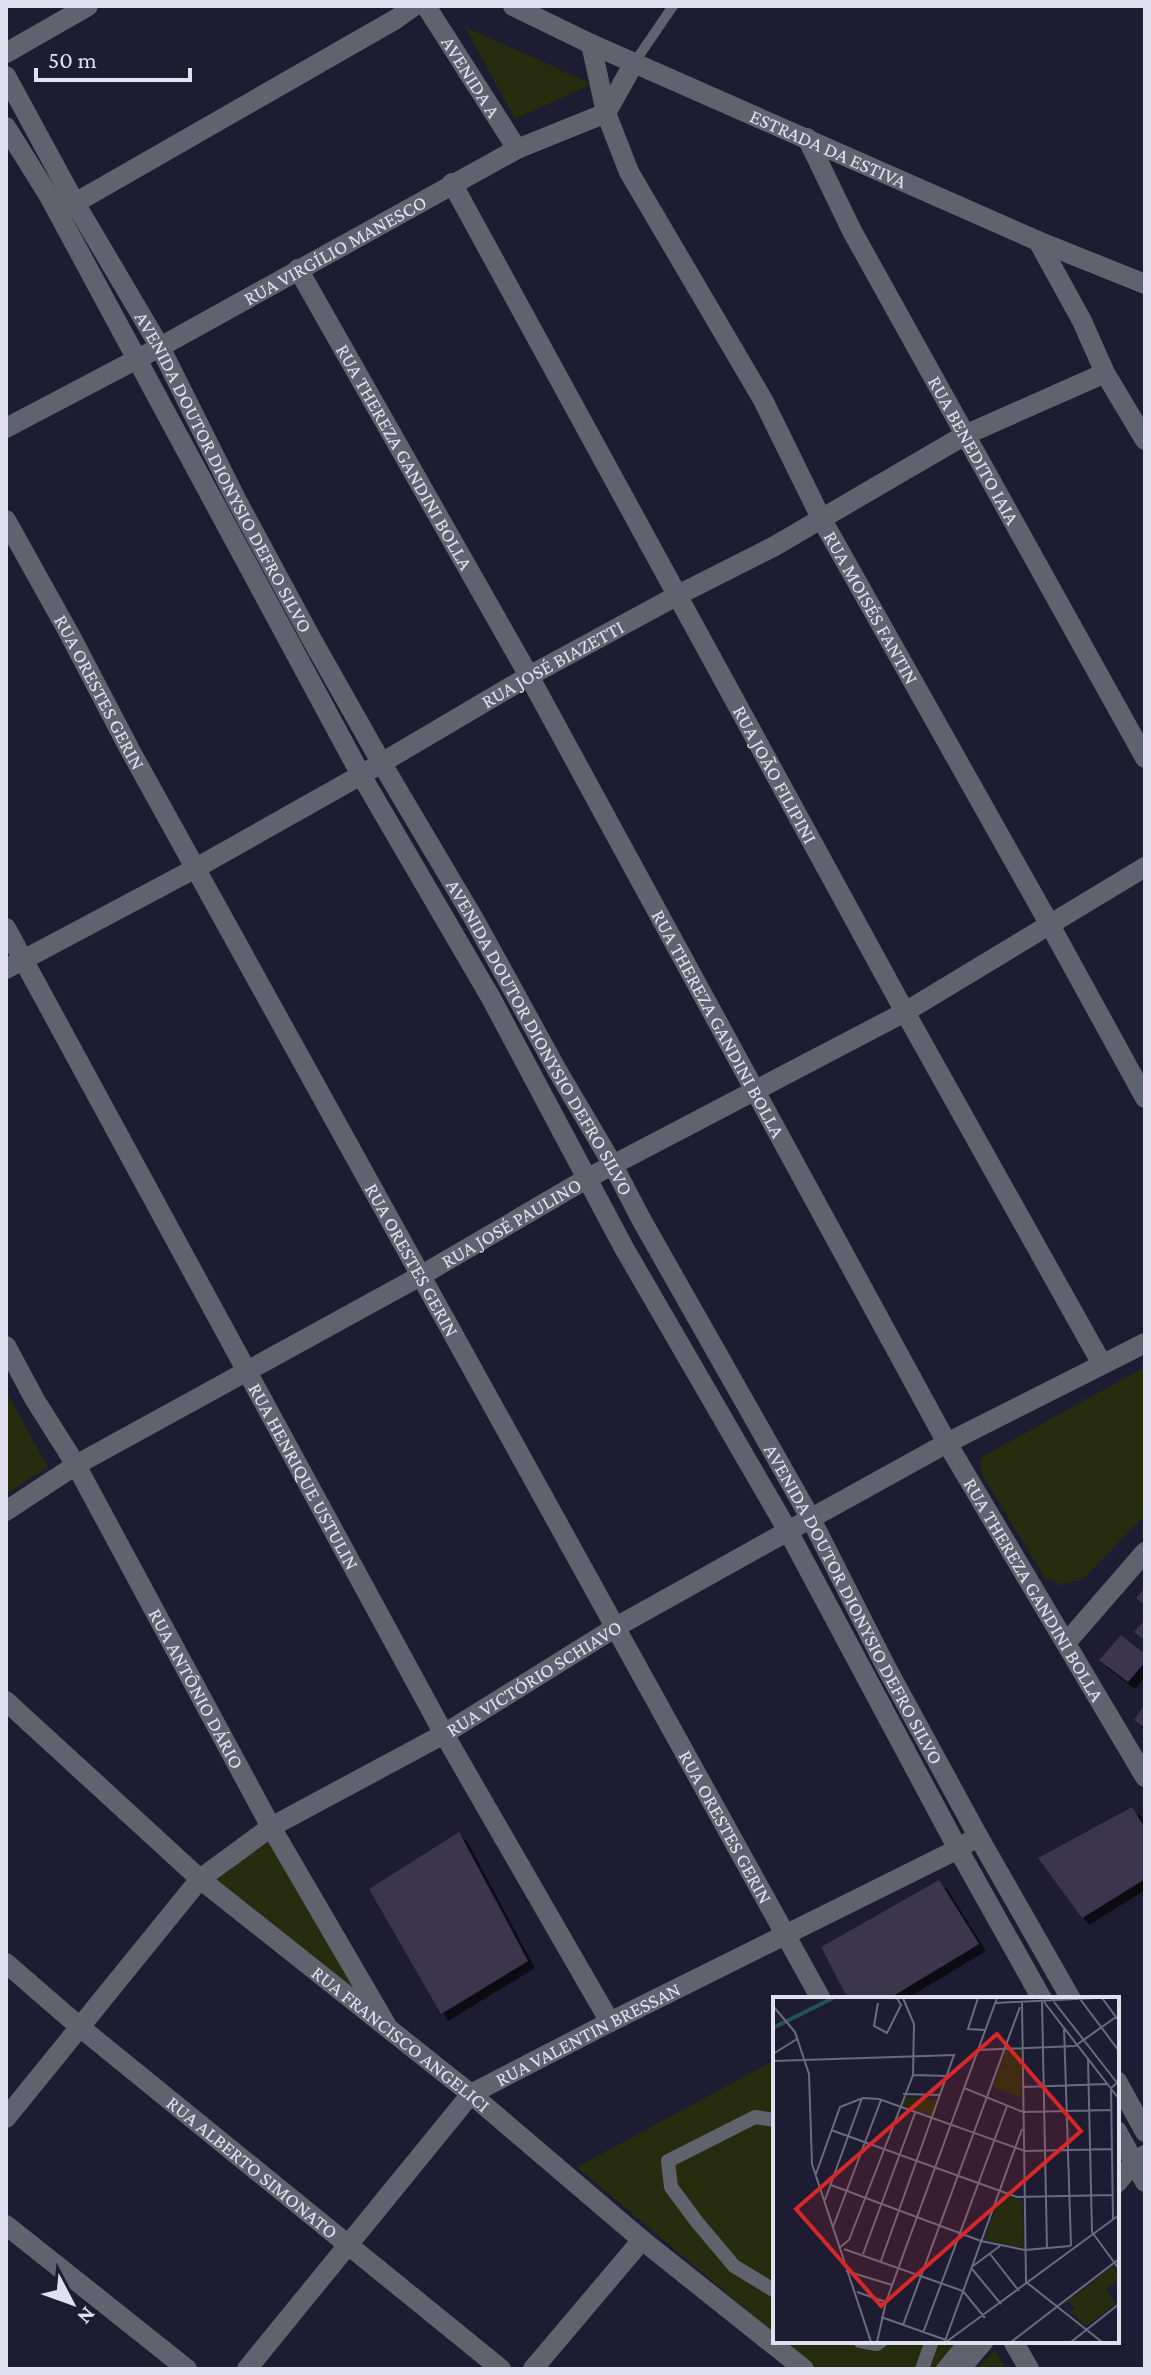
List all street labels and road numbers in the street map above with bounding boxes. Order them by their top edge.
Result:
street label: AVENIDA A [437,32,505,122]
street label: ESTRADA DA ESTIVA [747,104,910,193]
street label: RUA VIRGÍLIO MANESCO [240,191,430,309]
street label: AVENIDA DOUTOR DIONYSIO DEFRO SILVO [130,307,317,636]
street label: RUA THEREZA GANDINI BOLLA [332,340,478,574]
street label: RUA BENEDITO IAIA [924,372,1024,529]
street label: RUA MOISÉS FANTIN [820,527,923,688]
street label: RUA ORESTES GERIN [50,611,150,773]
street label: RUA JOSÉ BIAZETTI [477,616,628,713]
street label: RUA JOÃO FILIPINI [729,702,822,847]
street label: AVENIDA DOUTOR DIONYSIO DEFRO SILVO [442,875,638,1199]
street label: RUA THEREZA GANDINI BOLLA [648,906,790,1142]
street label: RUA JOSÉ PAULINO [438,1173,585,1272]
street label: RUA ORESTES GERIN [361,1179,463,1340]
street label: RUA HENRIQUE USTULIN [244,1379,364,1573]
street label: AVENIDA DOUTOR DIONYSIO DEFRO SILVO [760,1440,948,1768]
street label: RUA THEREZA GANDINI BOLLA [959,1474,1109,1706]
street label: RUA ANTÔNIO DÁRIO [144,1605,248,1772]
street label: RUA VICTÓRIO SCHIAVO [442,1615,625,1741]
street label: RUA ORESTES GERIN [675,1746,777,1907]
street label: RUA FRANCISCO ANGELICI [307,1961,495,2116]
street label: RUA VALENTIN BRESSAN [492,1978,684,2090]
street label: RUA ALBERTO SIMONATO [163,2091,342,2243]

